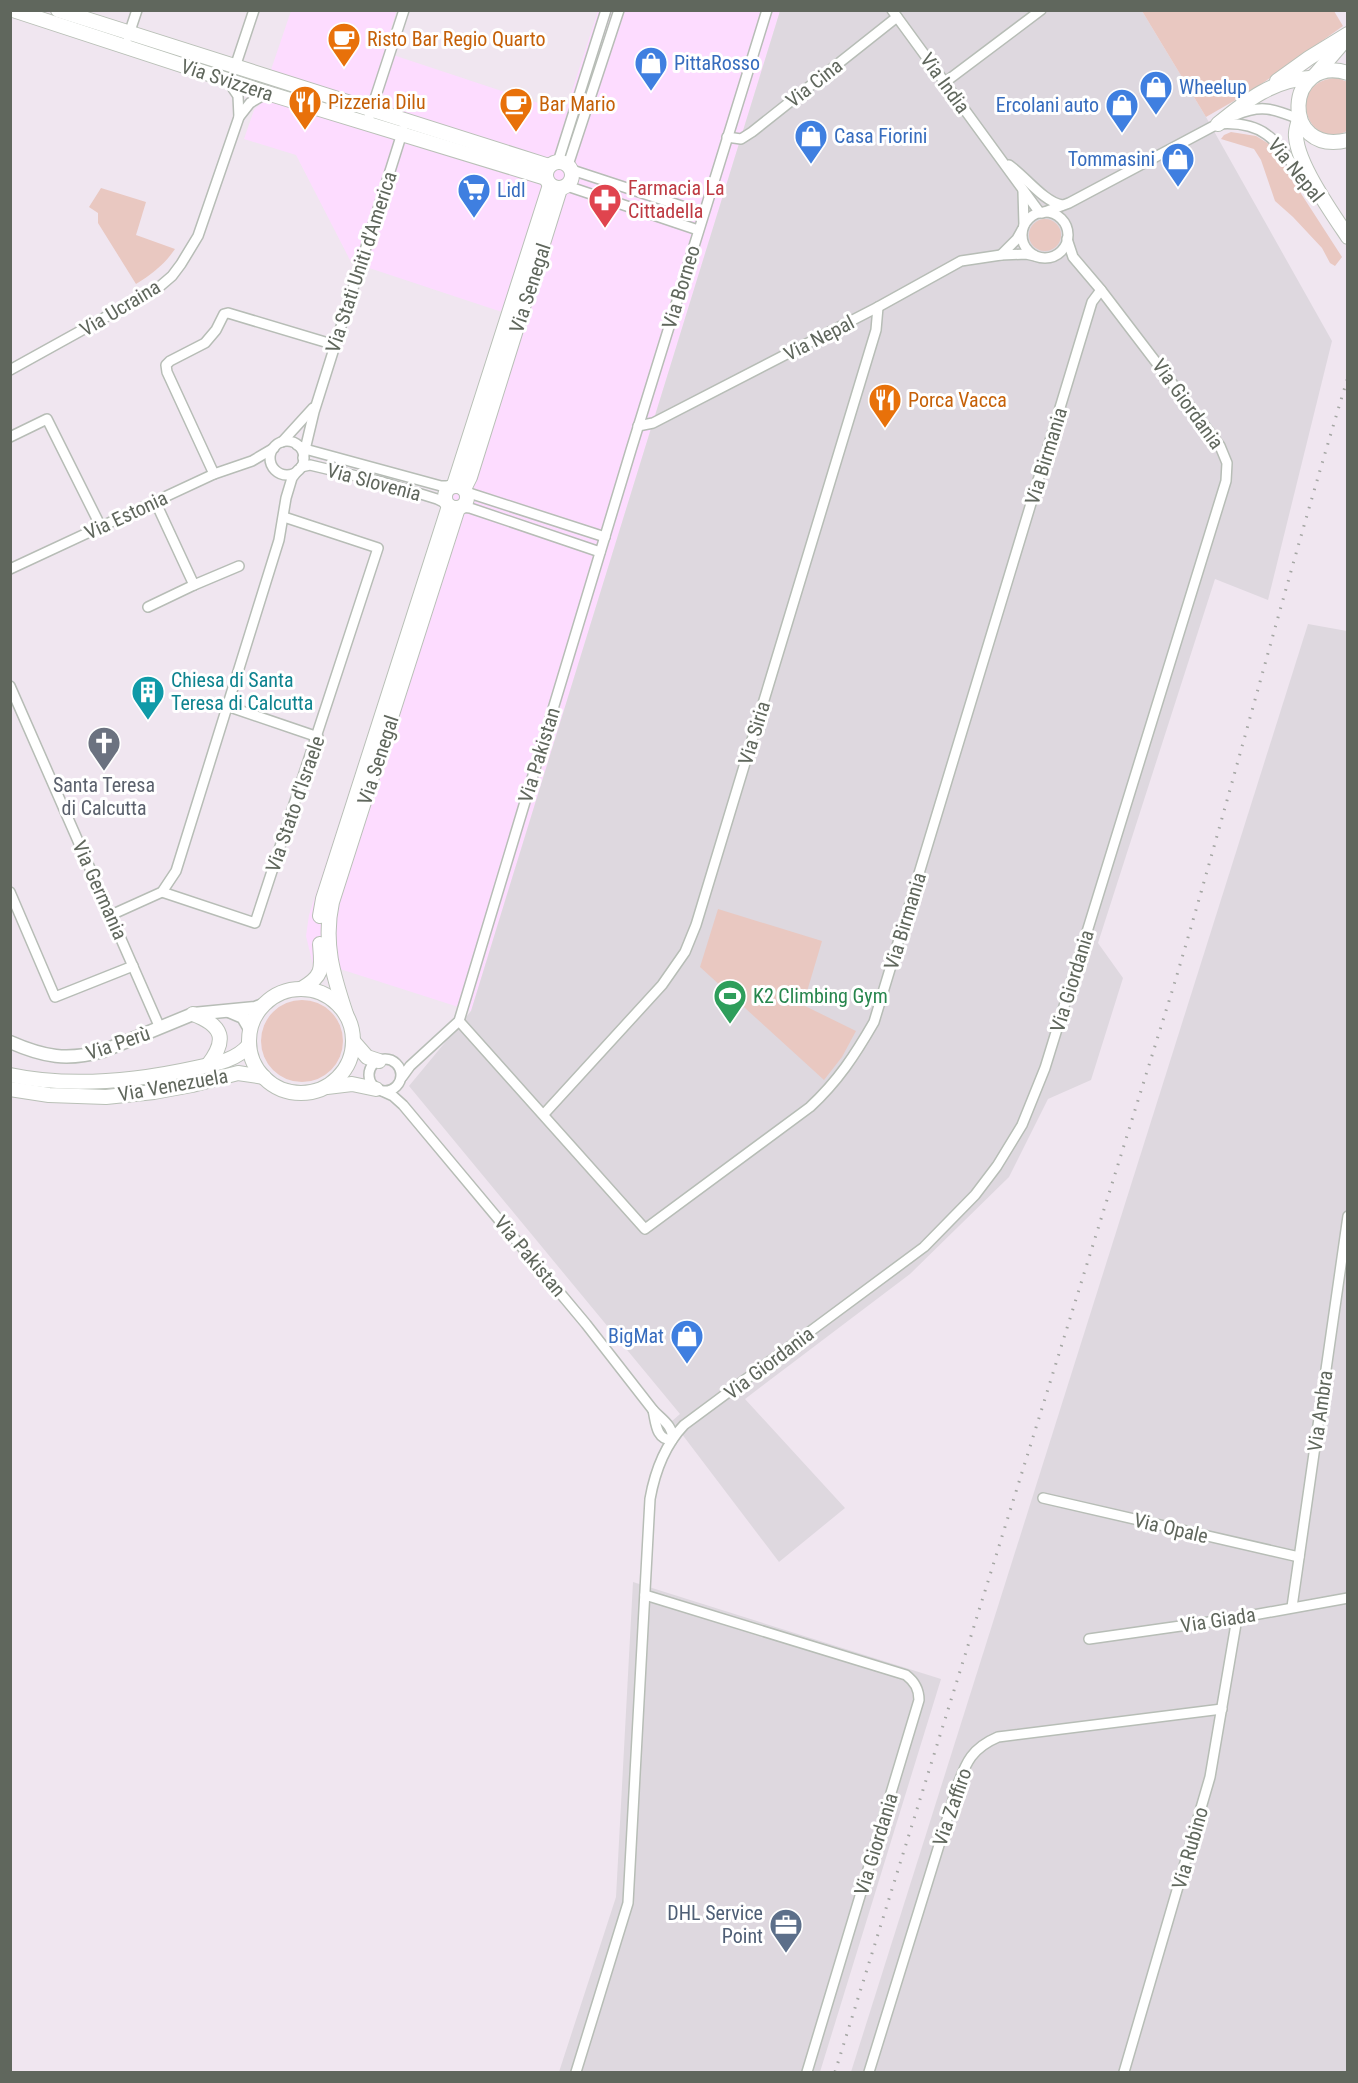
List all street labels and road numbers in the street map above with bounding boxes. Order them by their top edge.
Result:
street label: Via India [915,48,975,118]
street label: Via Cina [781,53,847,113]
street label: Via Svizzera [178,54,276,106]
street label: Via Nepal [1263,133,1329,207]
street label: Via Stati Uniti d'America [320,168,402,356]
street label: Via Senegal [504,240,556,336]
street label: Via Borneo [657,242,705,332]
street label: Via Ucraina [75,275,165,341]
street label: Via Nepal [780,310,858,366]
street label: Via Giordania [1147,354,1229,454]
street label: Via Birmania [1020,405,1072,507]
street label: Via Slovenia [324,458,424,506]
street label: Via Estonia [81,485,171,545]
street label: Via Siria [733,698,775,768]
street label: Via Pakistan [513,704,565,806]
street label: Via Senegal [352,712,404,808]
street label: Via Stato d'Israele [260,733,330,875]
street label: Via Germania [68,837,132,943]
street label: Via Birmania [879,870,931,972]
street label: Via Giordania [1045,927,1099,1035]
street label: Via Perù [83,1021,153,1065]
street label: Via Venezuela [116,1064,230,1106]
street label: Via Pakistan [489,1211,571,1301]
street label: Via Giordania [720,1322,818,1404]
street label: Via Ambra [1302,1369,1338,1453]
street label: Via Opale [1132,1508,1210,1548]
street label: Via Giada [1179,1602,1257,1638]
street label: Via Zaffiro [927,1765,977,1849]
street label: Via Giordania [849,1790,903,1898]
street label: Via Rubino [1167,1804,1213,1892]

